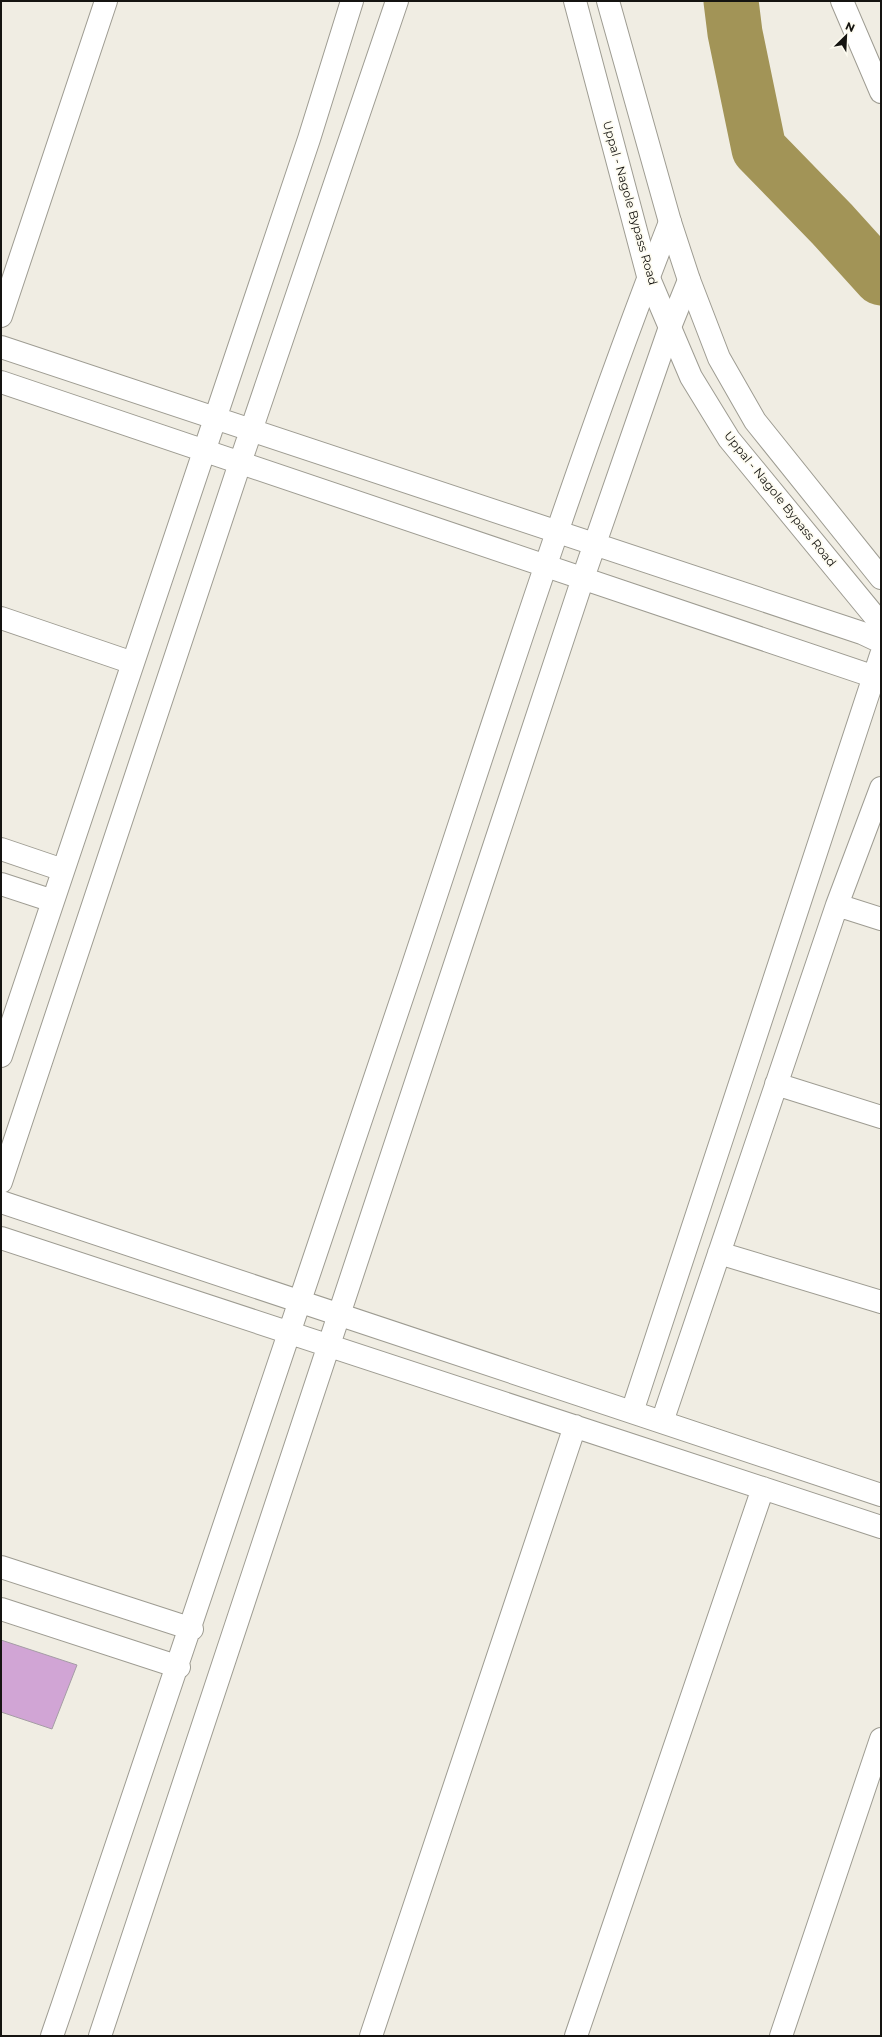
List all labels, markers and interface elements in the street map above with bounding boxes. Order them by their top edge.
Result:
north arrow [826,16,866,56]
text: N [843,19,857,35]
street label: Uppal - Nagole Bypass Road [600,119,661,287]
street label: Uppal - Nagole Bypass Road [721,428,840,569]

